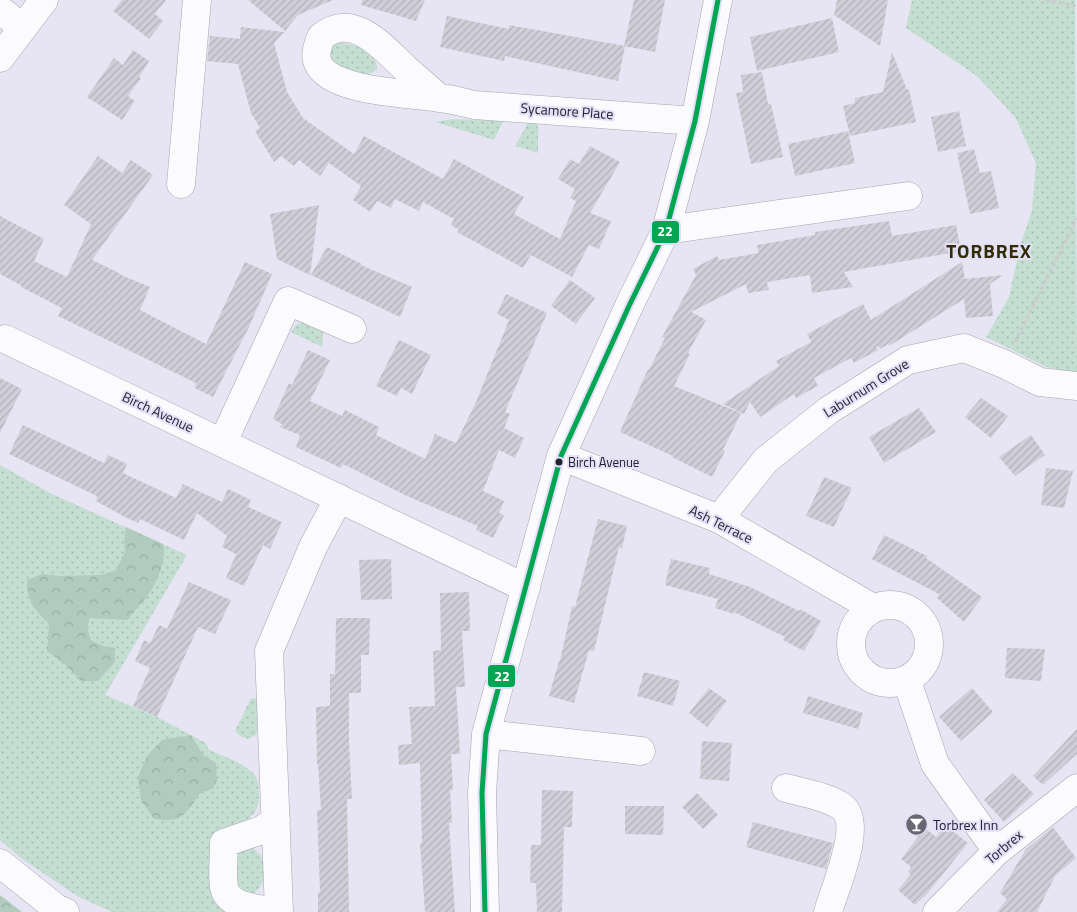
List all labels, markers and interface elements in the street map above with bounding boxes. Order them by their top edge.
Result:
street label: Sycamore Place [520,97,614,124]
line badge: 22 [651,220,680,244]
text: 22 [657,220,673,241]
district label: TORBREX [946,236,1032,265]
street label: Laburnum Grove [819,353,913,422]
street label: Birch Avenue [119,386,197,437]
place label: Birch Avenue [568,452,639,472]
marker: Birch Avenue [554,457,564,467]
street label: Ash Terrace [686,499,757,548]
line badge: 22 [487,664,516,688]
text: 22 [494,665,510,686]
bar icon: Torbrex Inn [905,813,929,837]
place label: Torbrex Inn [933,814,998,835]
street label: Torbrex [980,824,1028,869]

